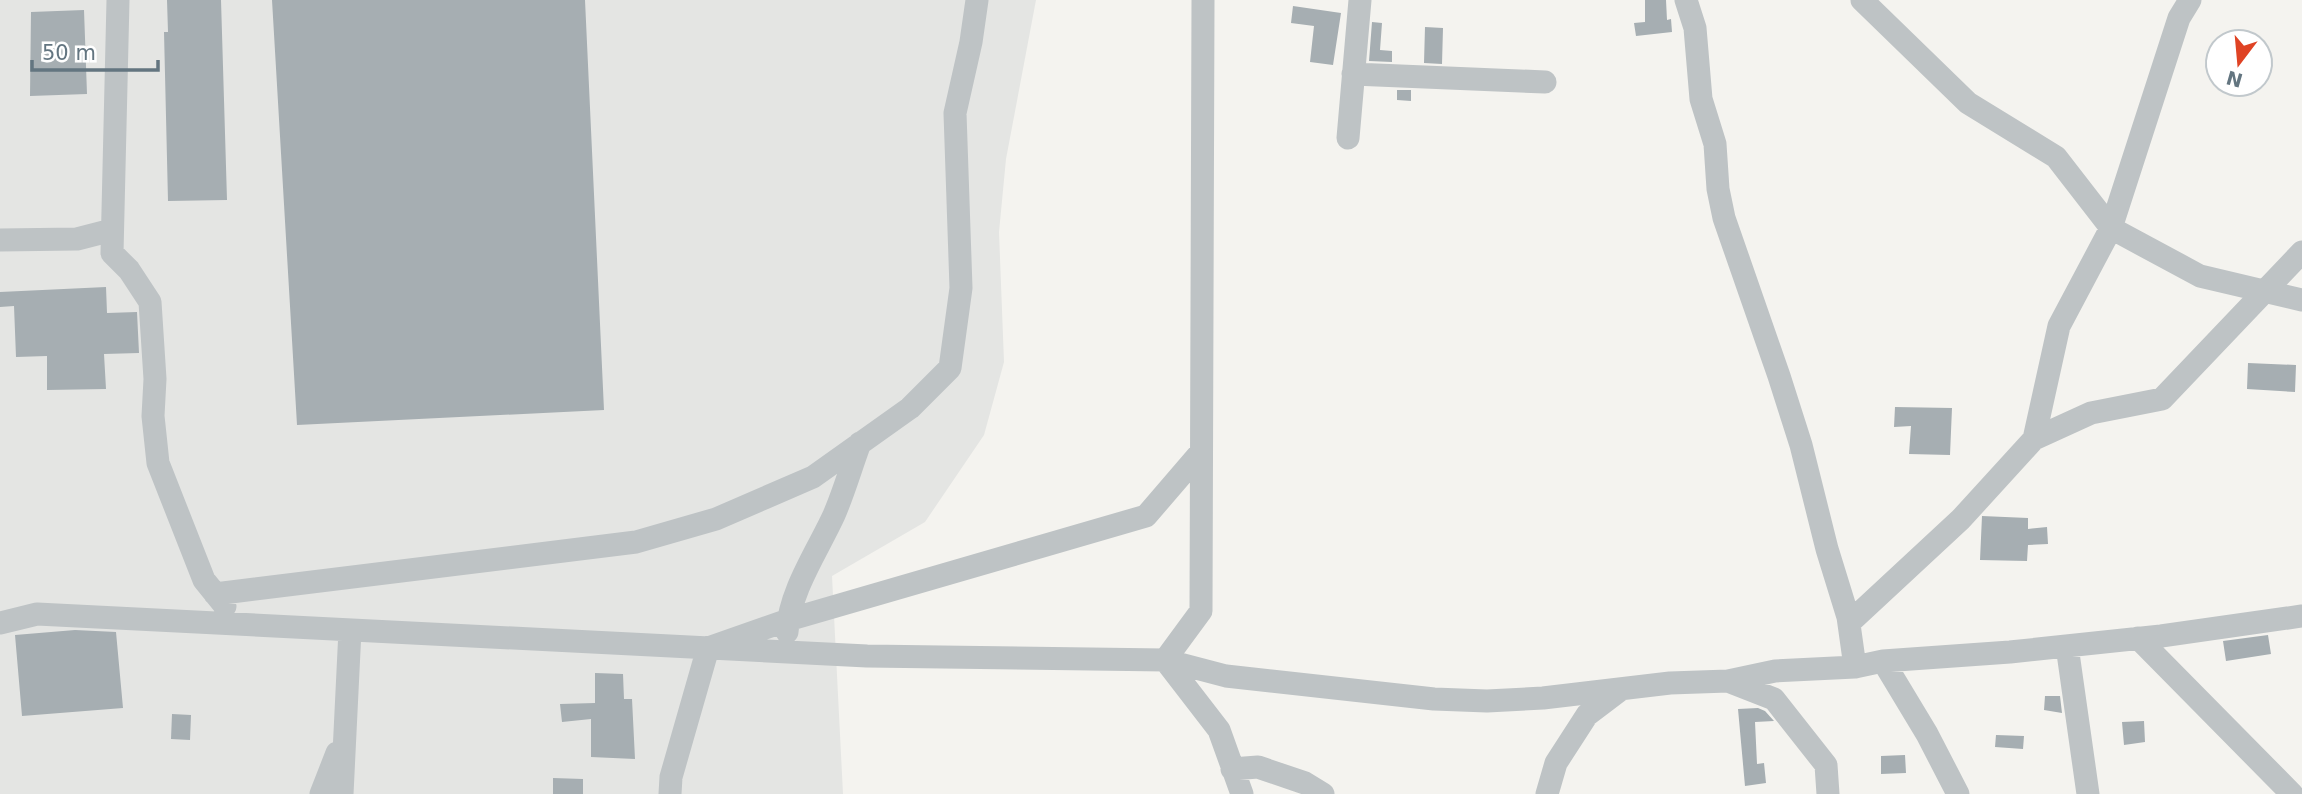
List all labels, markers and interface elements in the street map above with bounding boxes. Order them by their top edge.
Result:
scale bar [32,28,158,72]
north arrow [2204,28,2274,98]
text: 50 m [42,41,96,65]
text: N [2224,67,2245,92]

